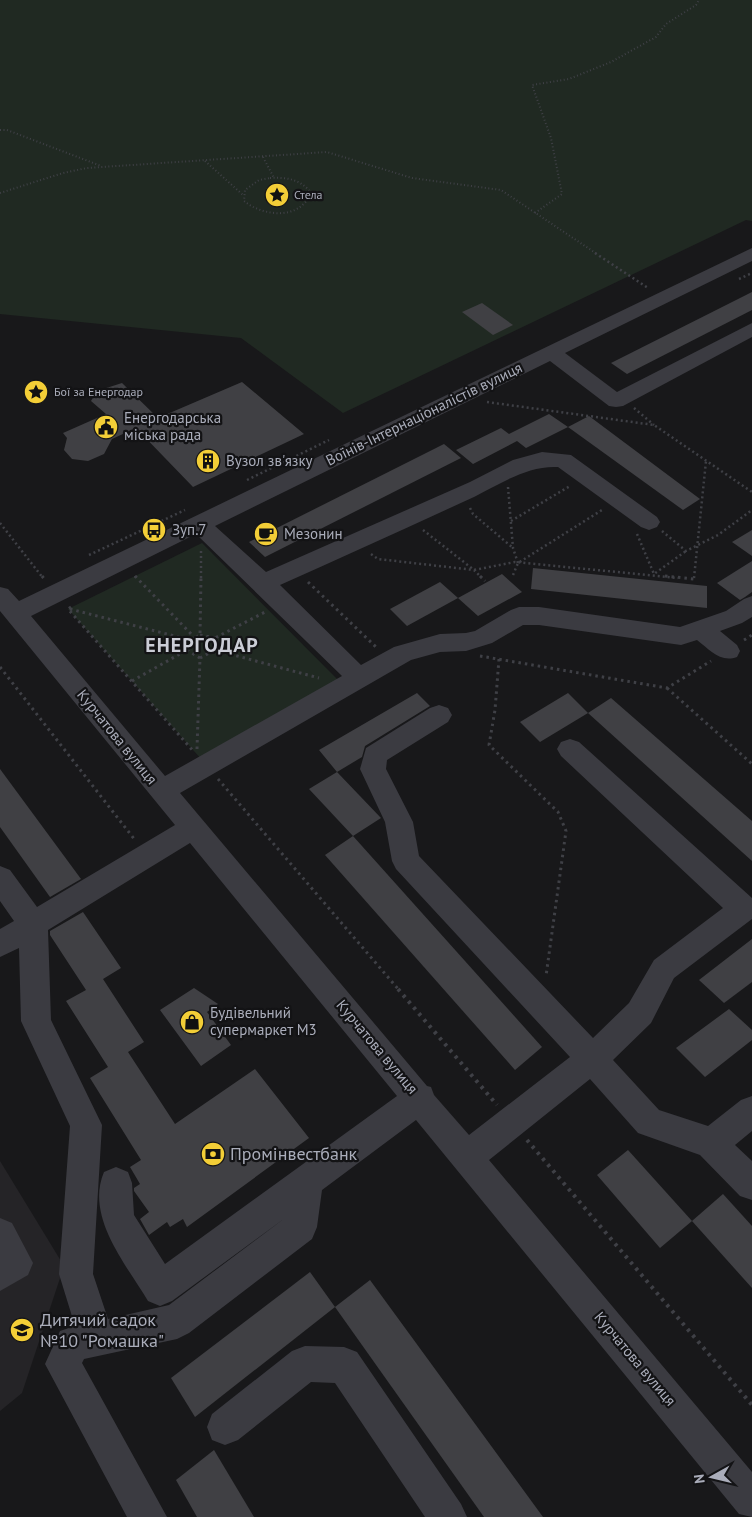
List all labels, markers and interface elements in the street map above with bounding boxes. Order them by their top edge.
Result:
place icon: Стела [264,182,290,208]
place label: Стела [294,187,323,202]
street label: Воїнів-Інтернаціоналістів вулиця [322,358,525,469]
place icon: Бої за Енергодар [23,379,49,405]
place label: Бої за Енергодар [54,384,143,399]
place label: Енергодарська міська рада [124,408,221,444]
public building icon: Енергодарська міська рада [93,414,119,440]
building icon: Вузол зв'язку [195,448,221,474]
place label: Вузол зв'язку [226,451,313,470]
bus stop icon: Зуп.7 [141,517,167,543]
place label: Зуп.7 [172,520,207,539]
cafe icon: Мезонин [253,521,279,547]
place label: Мезонин [284,524,343,543]
district label: ЕНЕРГОДАР [145,632,259,658]
street label: Курчатова вулиця [73,685,162,788]
street label: Курчатова вулиця [332,996,422,1098]
place label: Будівельний супермаркет М3 [210,1003,317,1039]
shop icon: Будівельний супермаркет М3 [179,1009,205,1035]
bank icon: Промінвестбанк [200,1141,226,1167]
place label: Промінвестбанк [230,1142,358,1165]
place label: Дитячий садок №10 "Ромашка" [40,1308,164,1352]
street label: Курчатова вулиця [590,1308,680,1410]
school or university icon: Дитячий садок №10 "Ромашка" [9,1317,35,1343]
north arrow [687,1452,737,1502]
text: N [690,1473,709,1485]

